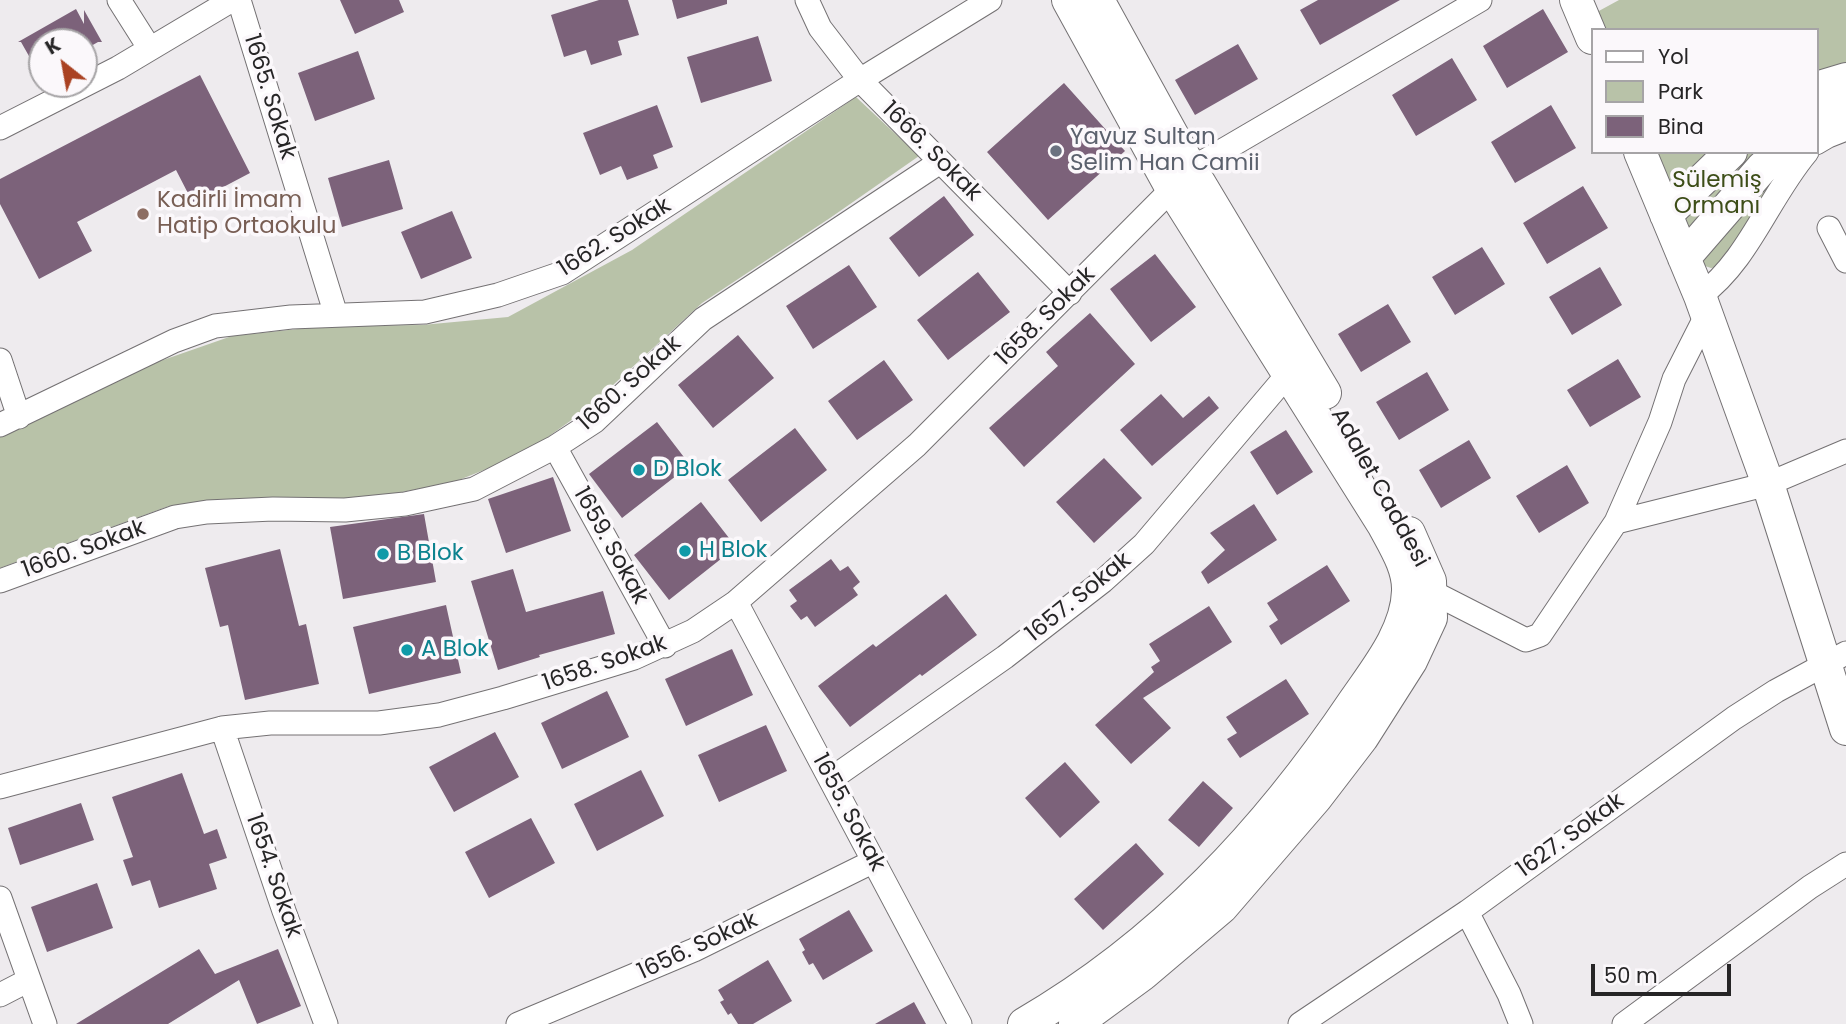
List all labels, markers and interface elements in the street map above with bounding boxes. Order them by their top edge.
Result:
north arrow [28,28,98,98]
legend [1590,28,1818,154]
text: K [40,31,66,61]
street label: 1665. Sokak [237,31,301,163]
text: Yol [1658,42,1689,71]
text: Park [1658,77,1703,106]
street label: 1666. Sokak [875,96,987,208]
text: Bina [1658,112,1704,141]
place label: Yavuz Sultan Selim Han Camii [1070,124,1260,178]
marker: Yavuz Sultan Selim Han Camii [1048,143,1064,159]
park label: Sülemiş Ormanı [1672,167,1762,221]
place label: Kadirli İmam Hatip Ortaokulu [157,187,336,241]
street label: 1662. Sokak [553,192,677,284]
marker: Kadirli İmam Hatip Ortaokulu [135,206,151,222]
street label: 1658. Sokak [991,262,1101,372]
street label: 1660. Sokak [573,330,687,438]
street label: Adalet Caddesi [1324,404,1434,572]
place label: D Blok [653,456,722,484]
marker: D Blok [631,462,647,478]
street label: 1659. Sokak [567,483,653,609]
street label: 1660. Sokak [18,515,150,585]
place label: H Blok [699,537,767,565]
place label: B Blok [397,540,464,568]
marker: H Blok [677,543,693,559]
marker: B Blok [375,546,391,562]
street label: 1657. Sokak [1021,547,1137,649]
street label: 1658. Sokak [539,630,671,698]
place label: A Blok [421,636,489,664]
marker: A Blok [399,642,415,658]
street label: 1655. Sokak [805,749,891,877]
street label: 1627. Sokak [1512,788,1630,884]
street label: 1654. Sokak [239,810,307,942]
street label: 1656. Sokak [634,907,762,987]
scale bar [1594,950,1734,994]
text: 50 m [1604,961,1658,990]

